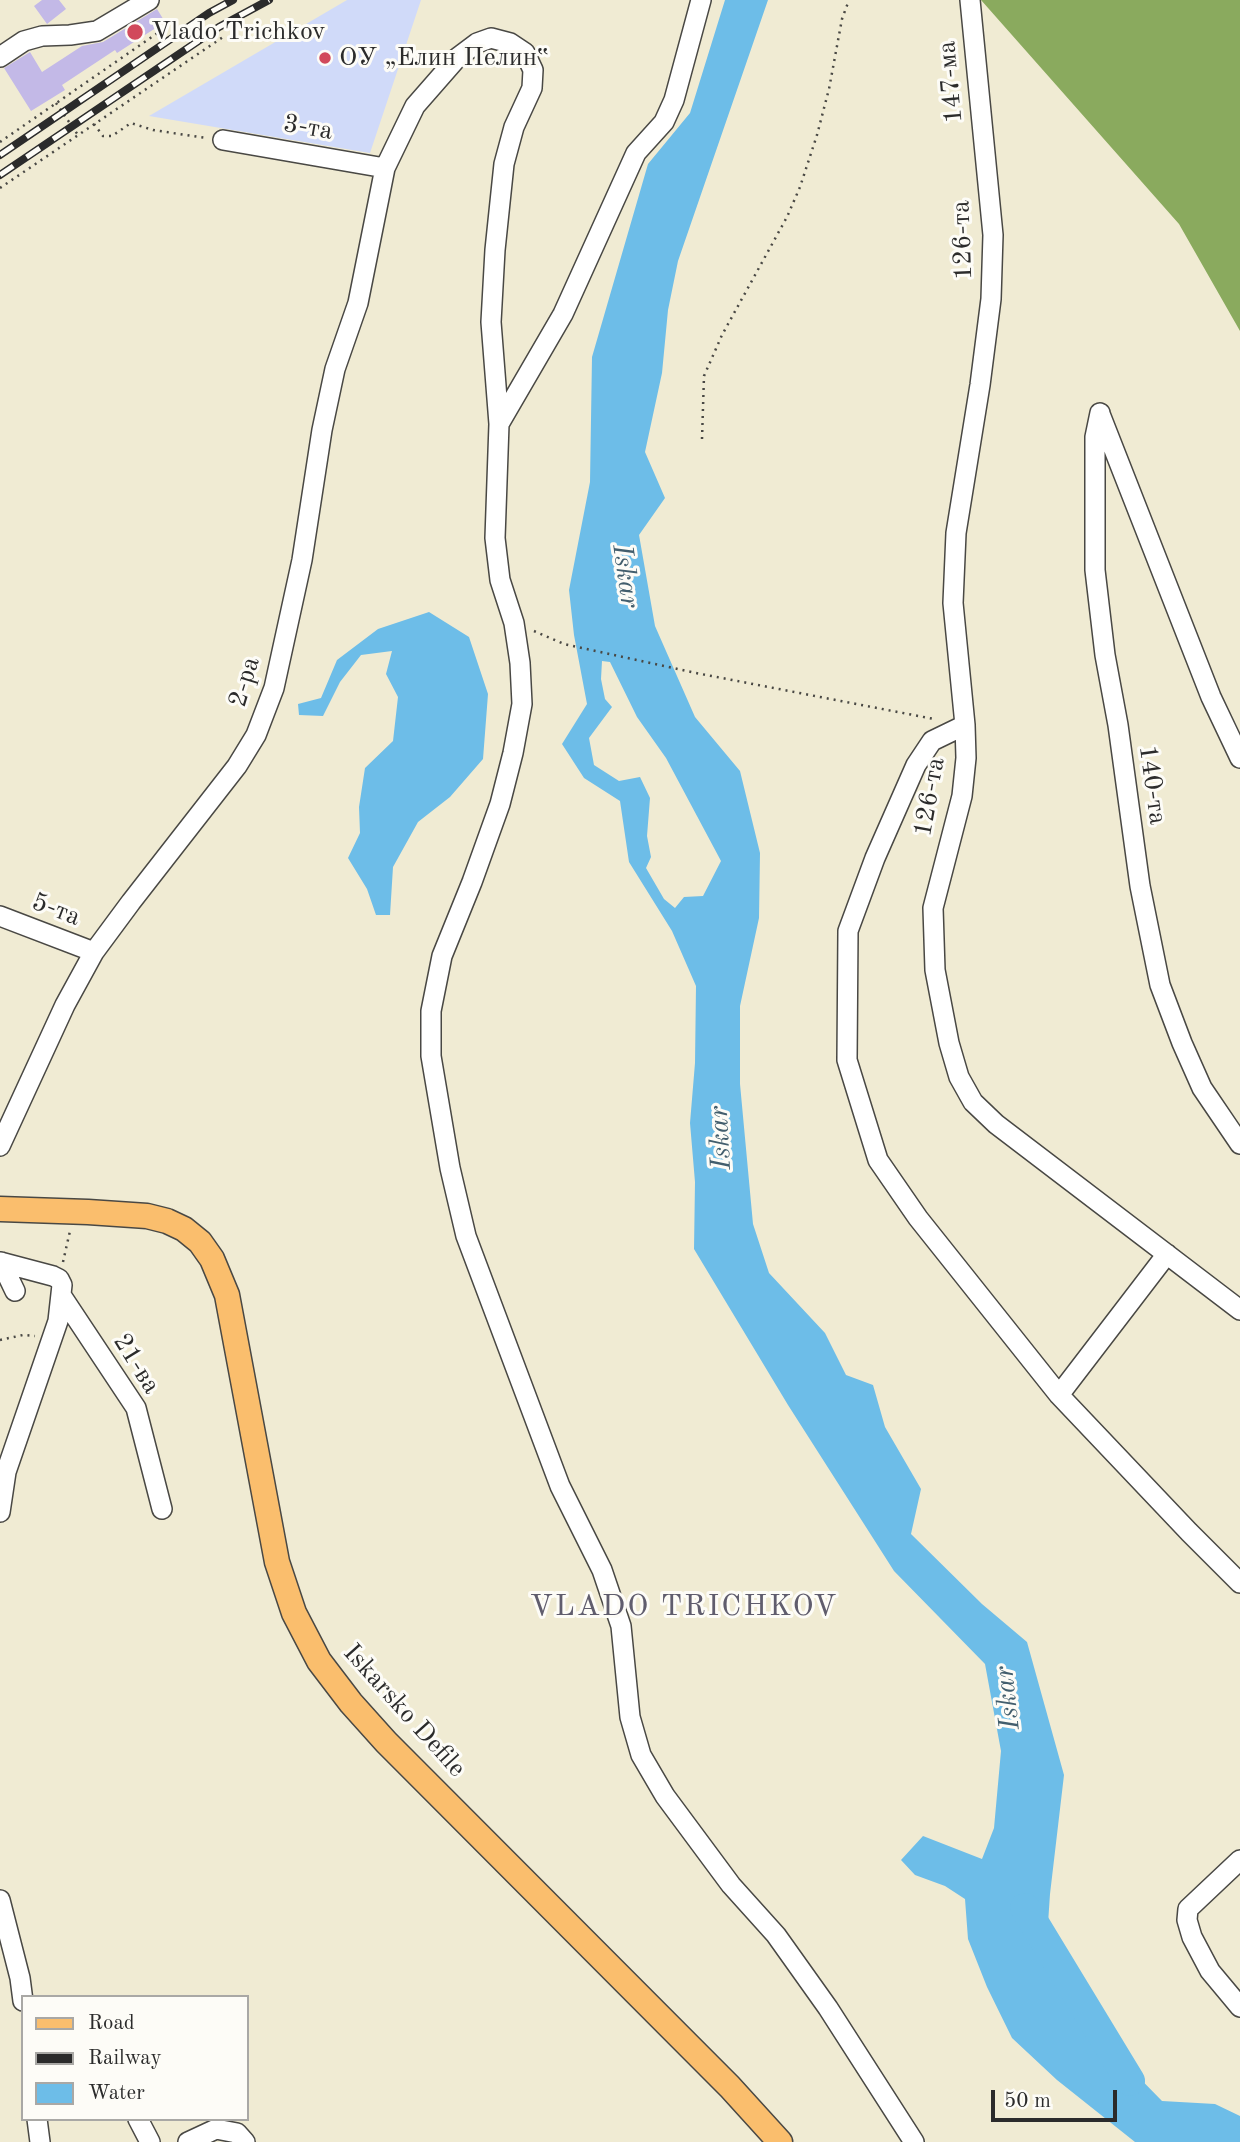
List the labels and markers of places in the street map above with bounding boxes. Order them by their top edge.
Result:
place label: Vlado Trichkov [151,16,326,48]
marker: Vlado Trichkov [125,22,145,42]
place label: ОУ „Елин Пелин‟ [339,42,549,74]
marker: ОУ „Елин Пелин‟ [317,50,333,66]

